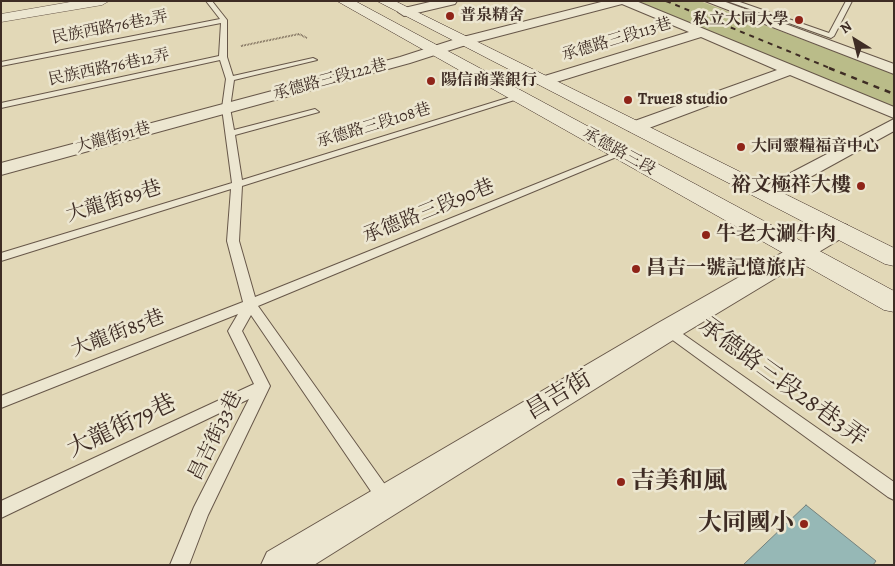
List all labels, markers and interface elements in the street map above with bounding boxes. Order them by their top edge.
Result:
place label: 普泉精舍 [460,6,524,26]
street label: 民族西路76巷2弄 [50,7,170,49]
marker: 普泉精舍 [444,10,456,22]
place label: 私立大同大學 [693,10,789,30]
street label: 承德路三段113巷 [560,14,674,66]
marker: 私立大同大學 [793,14,805,26]
north arrow [830,15,880,65]
text: N [836,17,856,38]
street label: 民族西路76巷12弄 [47,46,171,90]
street label: 承德路三段122巷 [271,56,389,104]
place label: 陽信商業銀行 [441,71,537,91]
marker: 陽信商業銀行 [425,75,437,87]
place label: True18 studio [638,90,728,110]
marker: True18 studio [622,94,634,106]
street label: 承德路三段108巷 [315,100,433,152]
street label: 大龍街91巷 [73,119,153,157]
street label: 承德路三段 [579,124,659,180]
place label: 大同靈糧福音中心 [751,137,879,157]
marker: 大同靈糧福音中心 [735,141,747,153]
place label: 裕文極祥大樓 [731,174,851,198]
street label: 承德路三段90巷 [360,175,498,249]
street label: 大龍街89巷 [63,176,165,228]
marker: 裕文極祥大樓 [855,180,867,192]
place label: 牛老大涮牛肉 [716,223,836,247]
marker: 牛老大涮牛肉 [700,229,712,241]
place label: 昌吉一號記憶旅店 [646,257,806,281]
marker: 昌吉一號記憶旅店 [630,263,642,275]
street label: 大龍街85巷 [68,305,168,363]
street label: 承德路三段28巷3弄 [692,312,872,454]
street label: 昌吉街 [521,365,597,427]
street label: 昌吉街33巷 [184,387,248,485]
street label: 大龍街79巷 [63,389,181,465]
place label: 吉美和風 [631,468,727,496]
marker: 吉美和風 [615,476,627,488]
place label: 大同國小 [698,510,794,538]
marker: 大同國小 [798,518,810,530]

